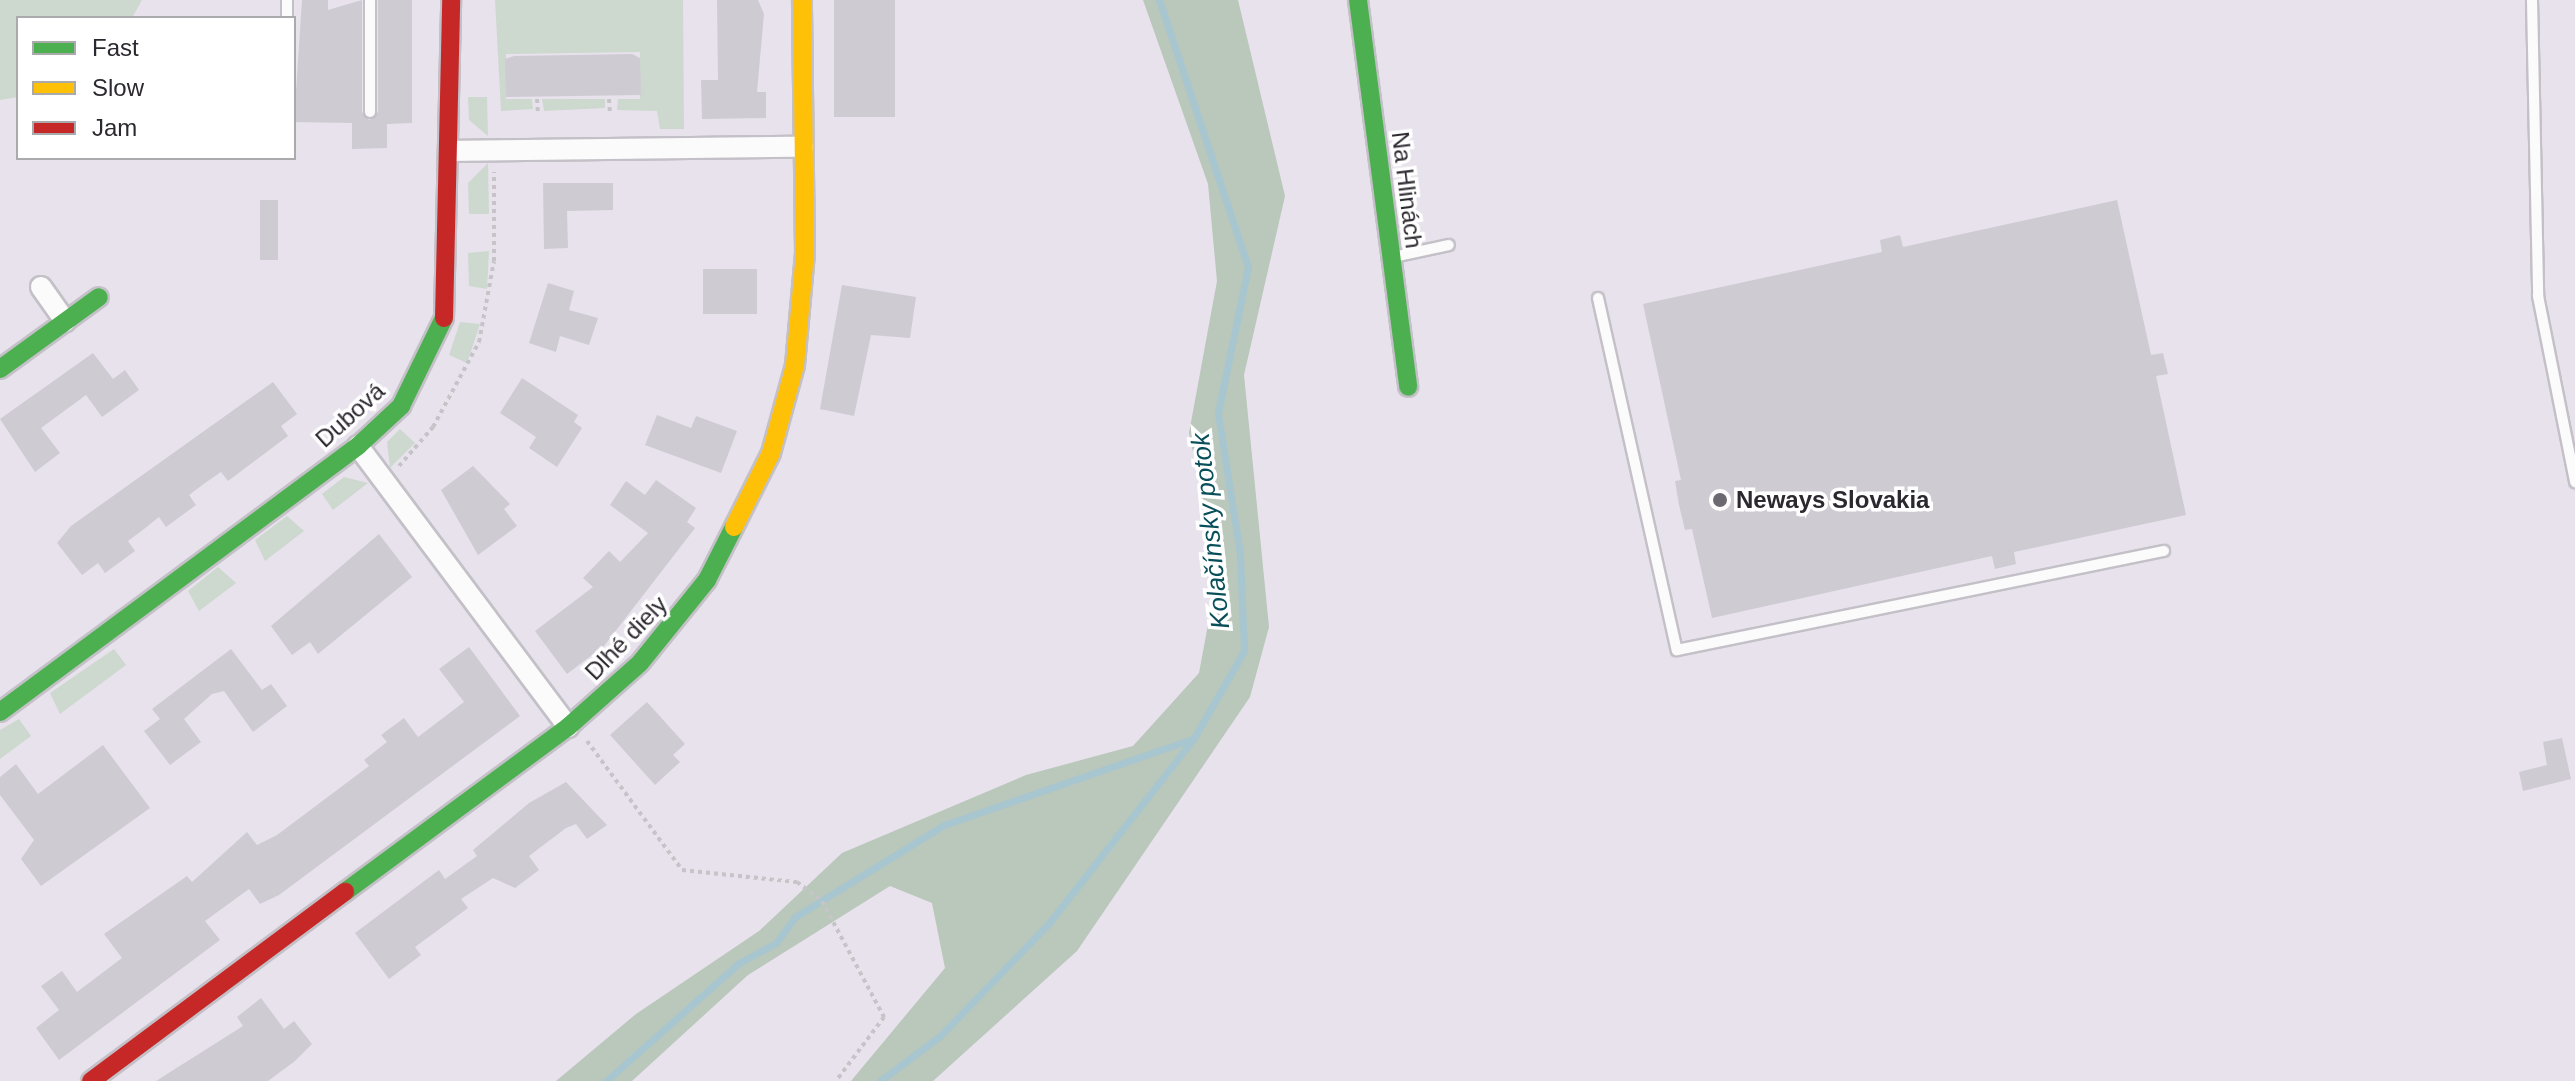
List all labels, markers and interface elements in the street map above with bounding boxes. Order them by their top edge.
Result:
legend [16,16,296,160]
text: Fast [92,34,139,61]
text: Slow [92,74,144,101]
text: Jam [92,114,137,141]
street label: Na Hlinách [1386,130,1428,250]
street label: Dubová [310,377,390,453]
water label: Kolačínsky potok [1185,432,1237,630]
place label: Neways Slovakia [1736,486,1929,514]
marker: Neways Slovakia [1711,491,1729,509]
street label: Dlhé diely [579,590,673,686]

